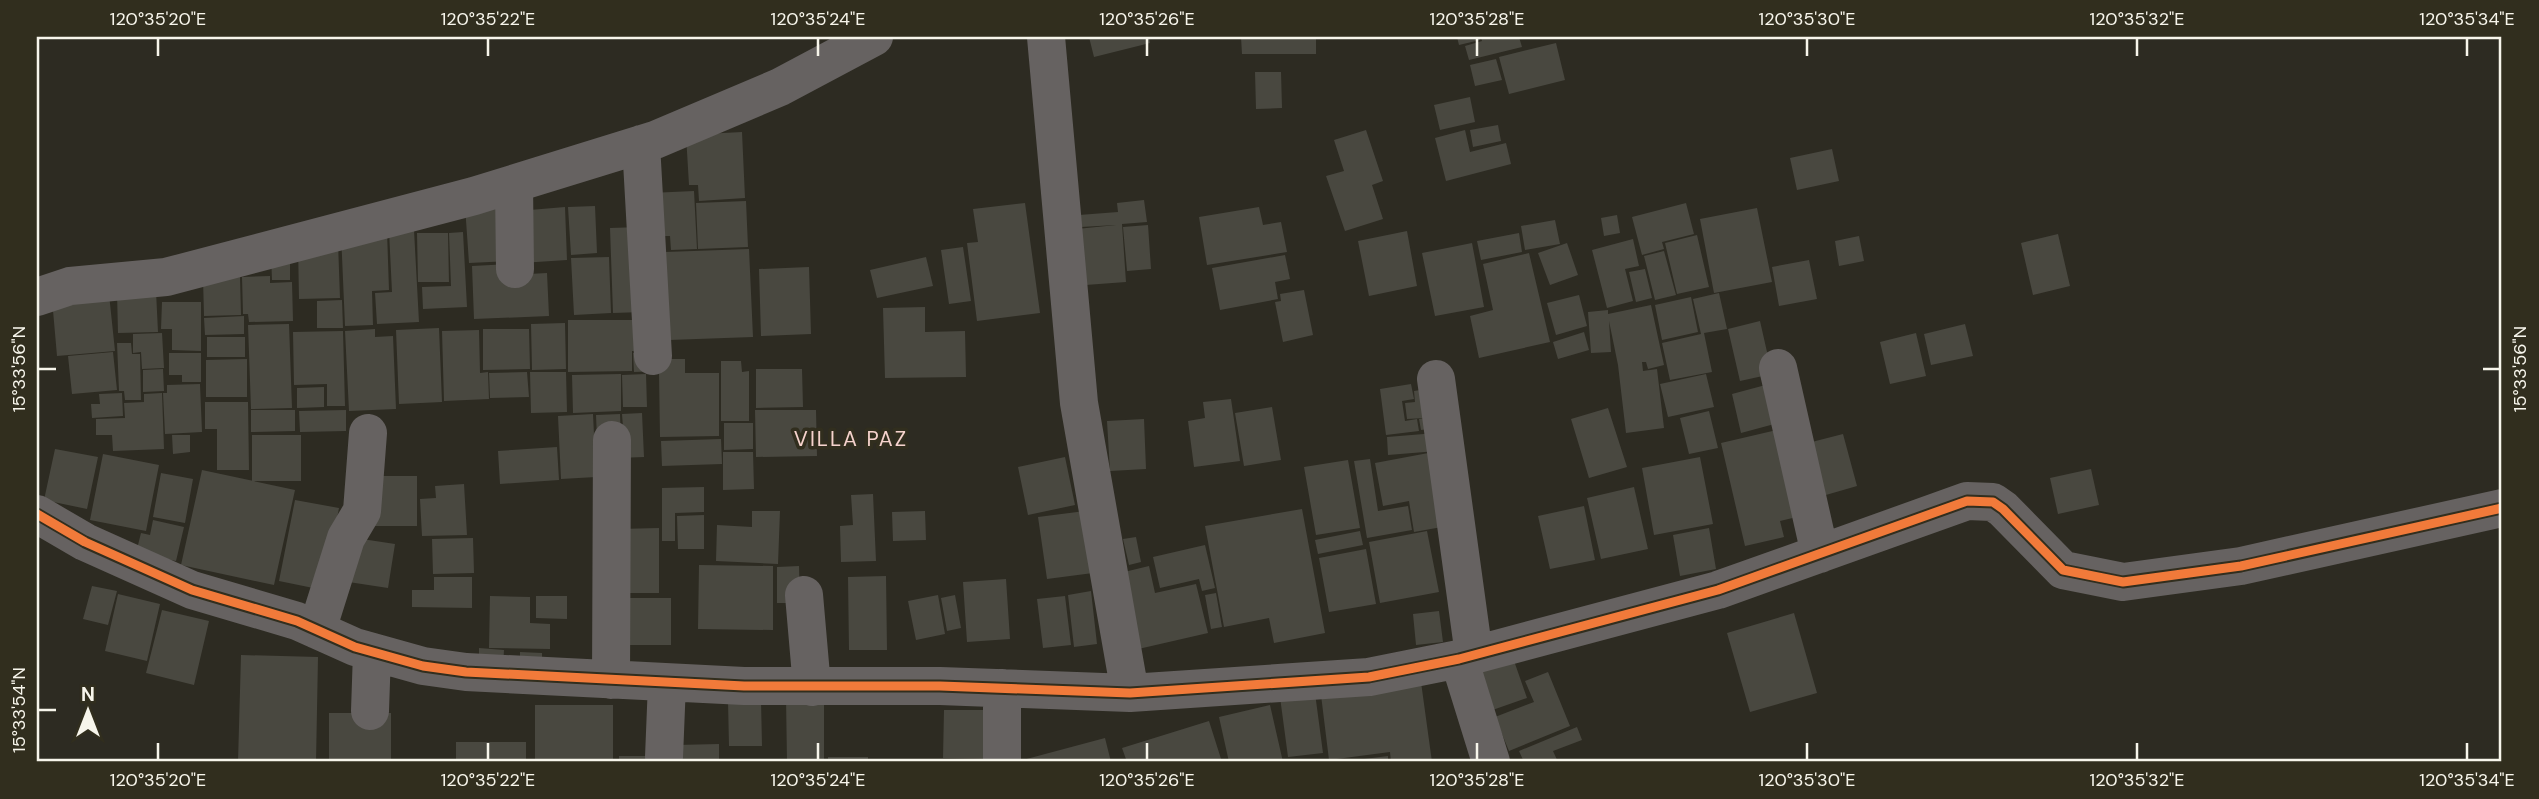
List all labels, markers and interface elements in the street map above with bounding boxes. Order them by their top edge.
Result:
text: 120°35'20"E [110,7,206,31]
text: 120°35'22"E [441,7,535,31]
text: 120°35'24"E [771,7,865,31]
text: 120°35'26"E [1099,7,1195,31]
text: 120°35'28"E [1430,7,1524,31]
text: 120°35'30"E [1759,7,1855,31]
text: 120°35'32"E [2090,7,2184,31]
text: 120°35'34"E [2419,7,2515,31]
text: 15°33'56"N [7,326,31,412]
text: 15°33'56"N [2508,326,2532,412]
district label: VILLA PAZ [794,425,908,453]
text: 15°33'54"N [7,667,31,753]
north arrow [52,676,122,746]
text: N [81,682,95,707]
text: 120°35'20"E [110,768,206,792]
text: 120°35'22"E [441,768,535,792]
text: 120°35'24"E [771,768,865,792]
text: 120°35'26"E [1099,768,1195,792]
text: 120°35'28"E [1430,768,1524,792]
text: 120°35'30"E [1759,768,1855,792]
text: 120°35'32"E [2090,768,2184,792]
text: 120°35'34"E [2419,768,2515,792]

